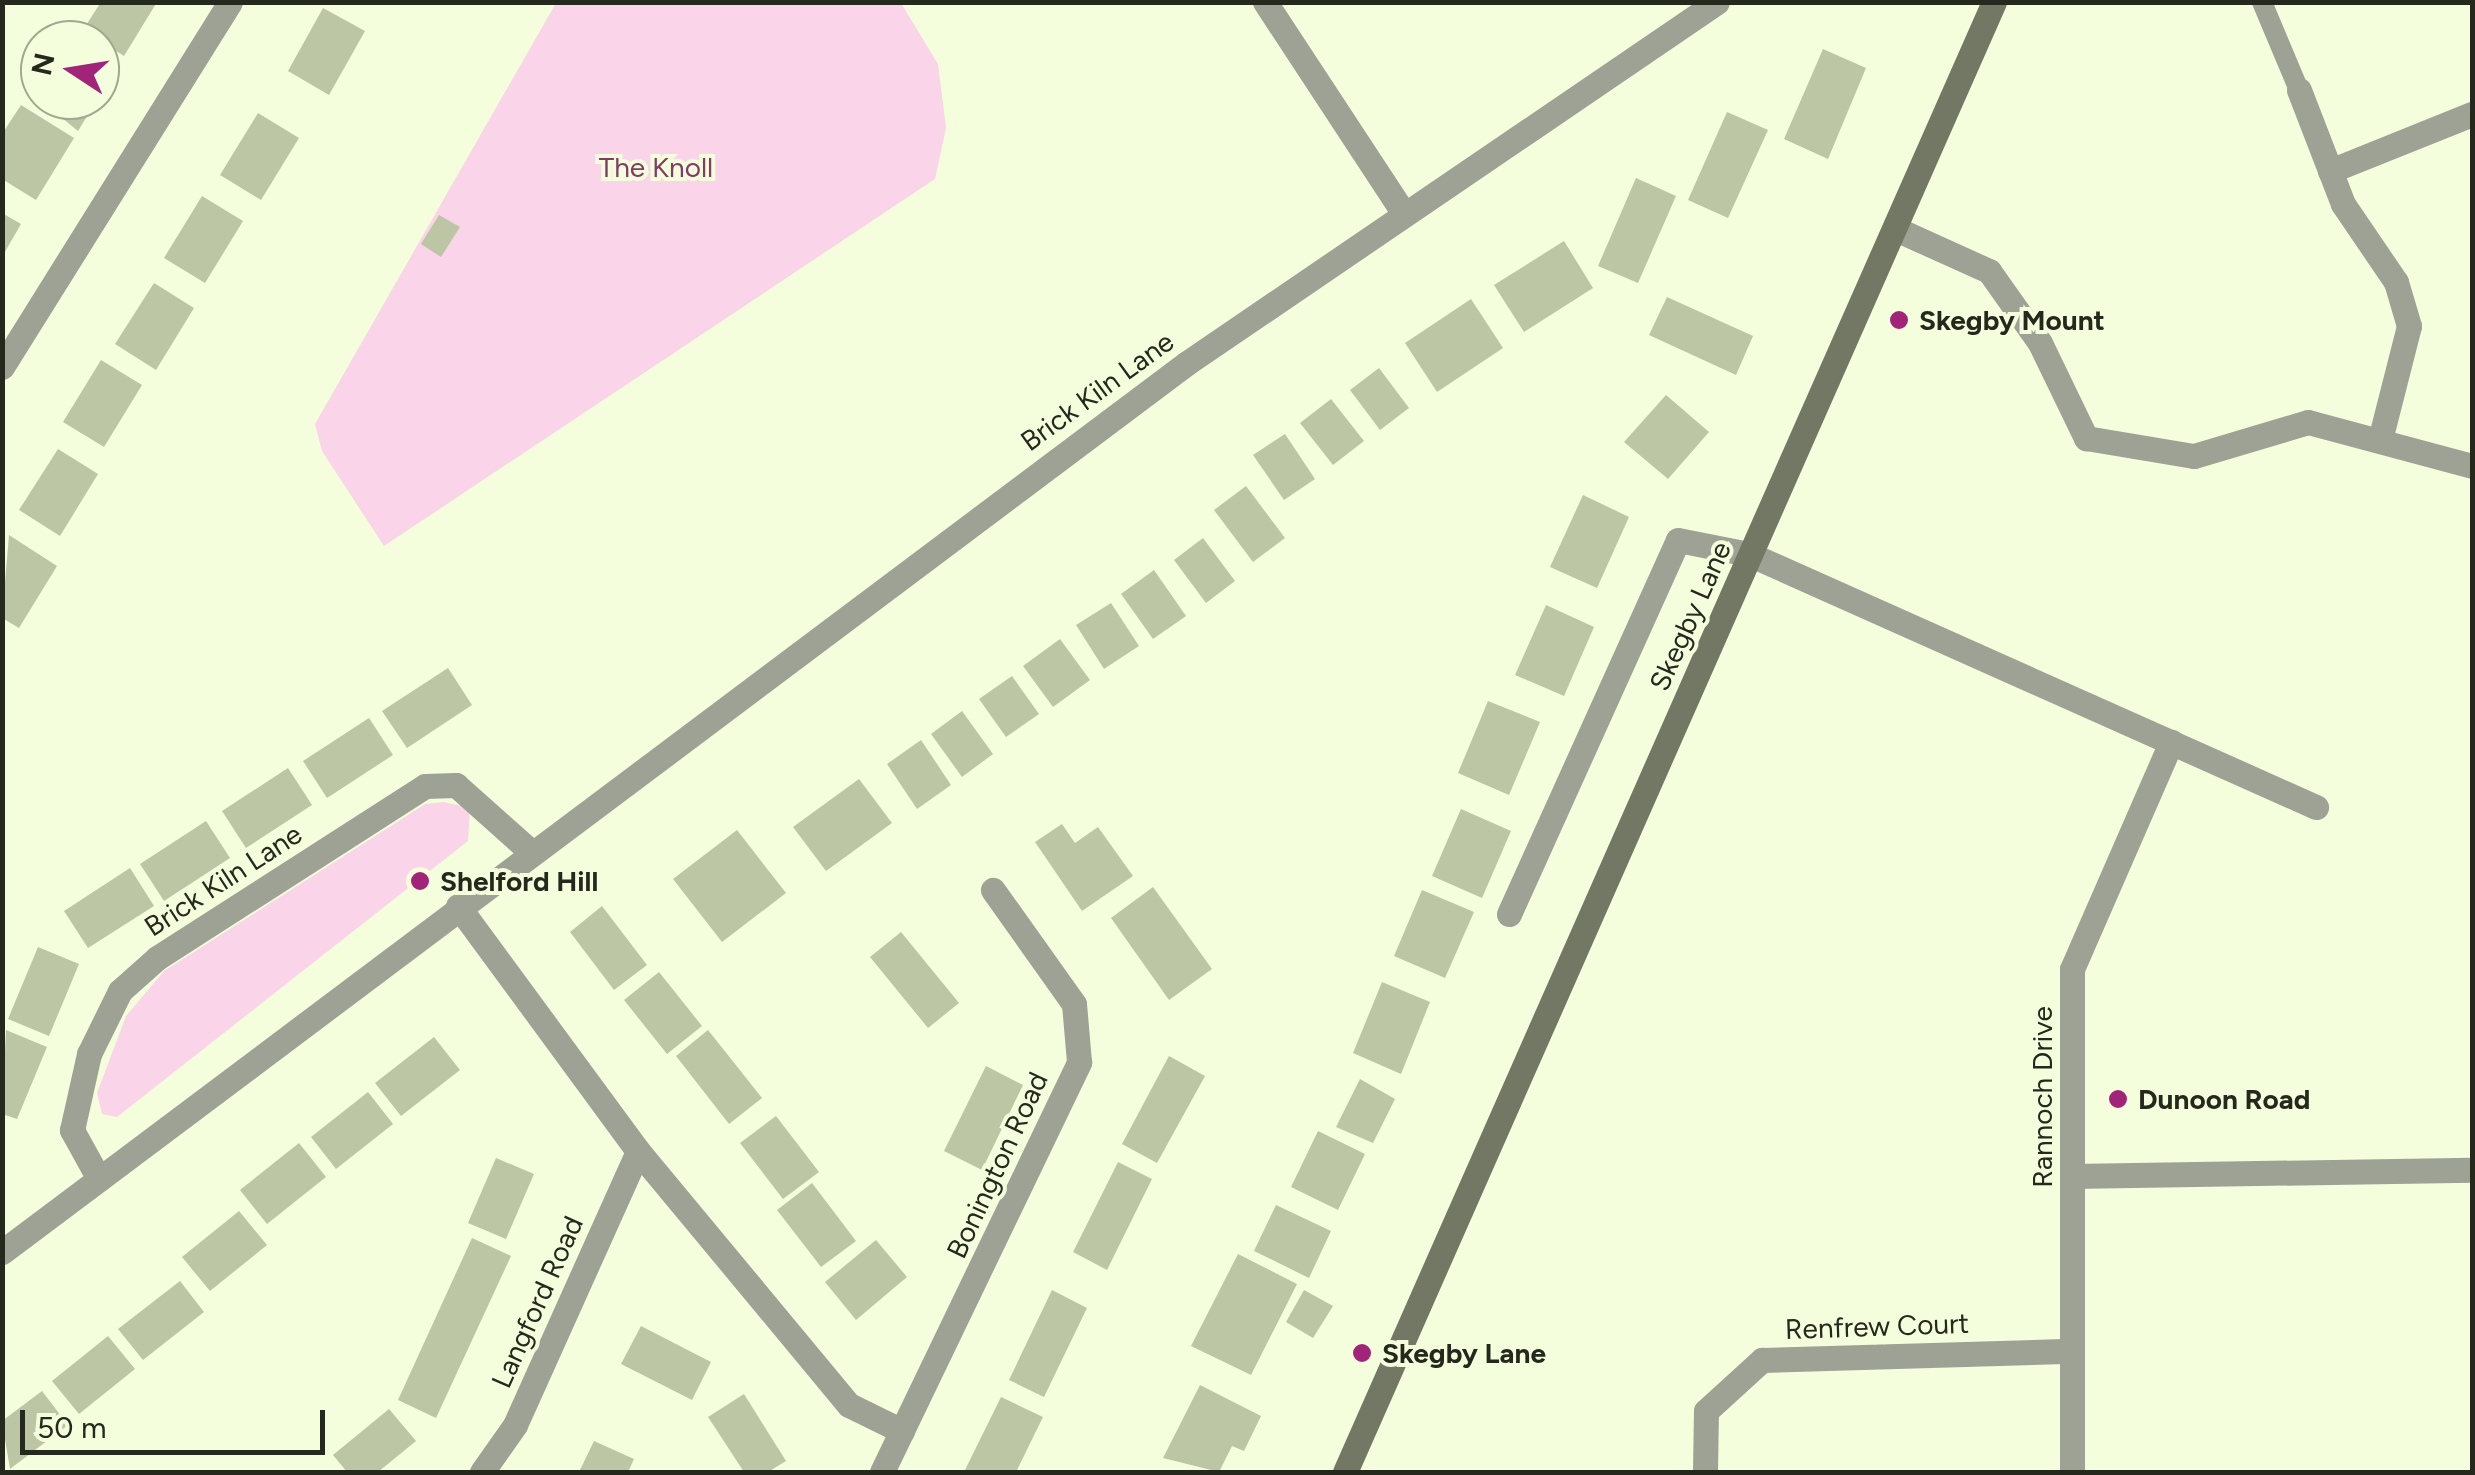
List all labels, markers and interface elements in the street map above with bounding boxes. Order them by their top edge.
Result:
north arrow [20,20,120,120]
text: N [24,50,61,78]
park label: The Knoll [599,150,713,184]
place label: Skegby Mount [1919,303,2105,337]
marker: Skegby Mount [1888,309,1910,331]
street label: Brick Kiln Lane [1014,324,1180,458]
street label: Skegby Lane [1642,536,1738,696]
street label: Brick Kiln Lane [138,817,308,943]
place label: Shelford Hill [440,864,598,898]
marker: Shelford Hill [409,870,431,892]
street label: Rannoch Drive [2025,1006,2059,1188]
street label: Bonington Road [939,1067,1055,1263]
place label: Dunoon Road [2138,1082,2310,1116]
marker: Dunoon Road [2107,1088,2129,1110]
street label: Langford Road [484,1211,590,1393]
street label: Renfrew Court [1784,1306,1970,1346]
place label: Skegby Lane [1382,1336,1546,1370]
marker: Skegby Lane [1351,1342,1373,1364]
scale bar [25,1390,330,1452]
text: 50 m [37,1409,106,1446]

